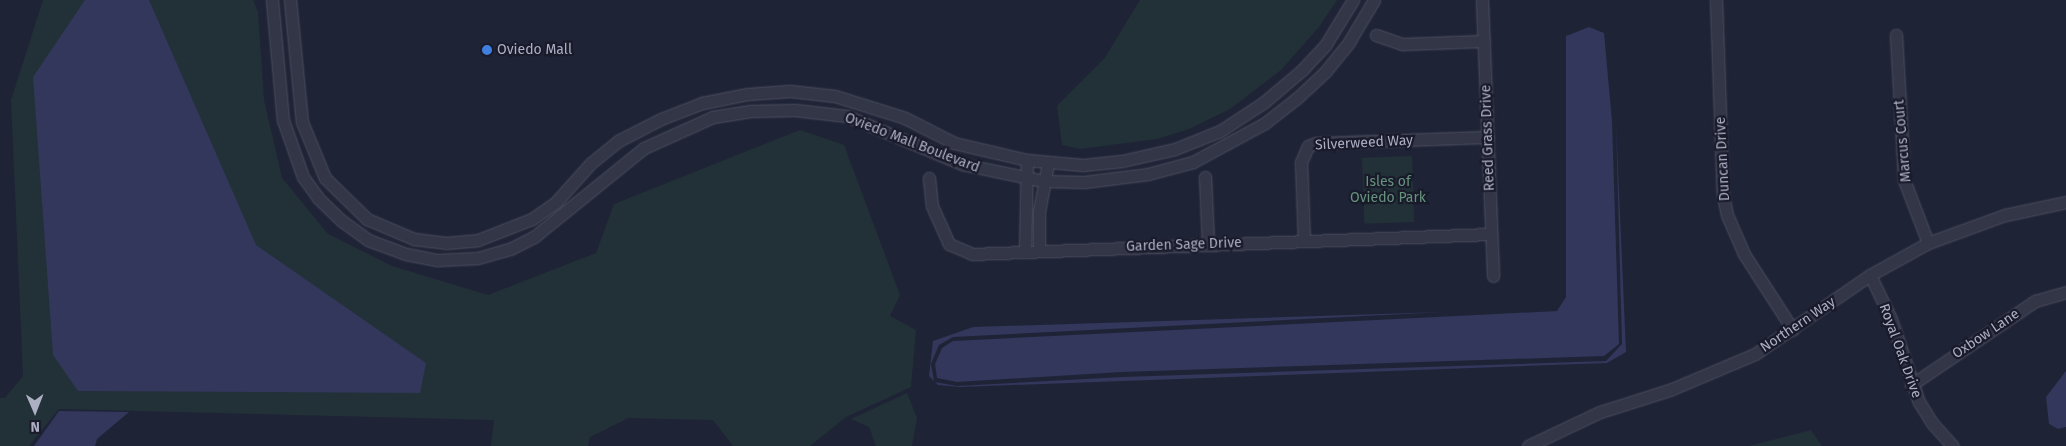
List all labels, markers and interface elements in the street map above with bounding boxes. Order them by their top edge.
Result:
place label: Oviedo Mall [497,42,572,58]
marker: Oviedo Mall [481,44,493,56]
street label: Reed Grass Drive [1478,85,1498,191]
street label: Marcus Court [1891,99,1915,183]
street label: Oviedo Mall Boulevard [842,110,982,176]
street label: Duncan Drive [1712,116,1734,202]
street label: Silverweed Way [1315,132,1413,154]
park label: Isles of Oviedo Park [1350,174,1426,206]
street label: Garden Sage Drive [1126,235,1242,255]
street label: Northern Way [1757,294,1839,356]
street label: Royal Oak Drive [1875,302,1925,400]
street label: Oxbow Lane [1949,306,2023,362]
north arrow [10,386,60,436]
text: N [30,418,40,435]

